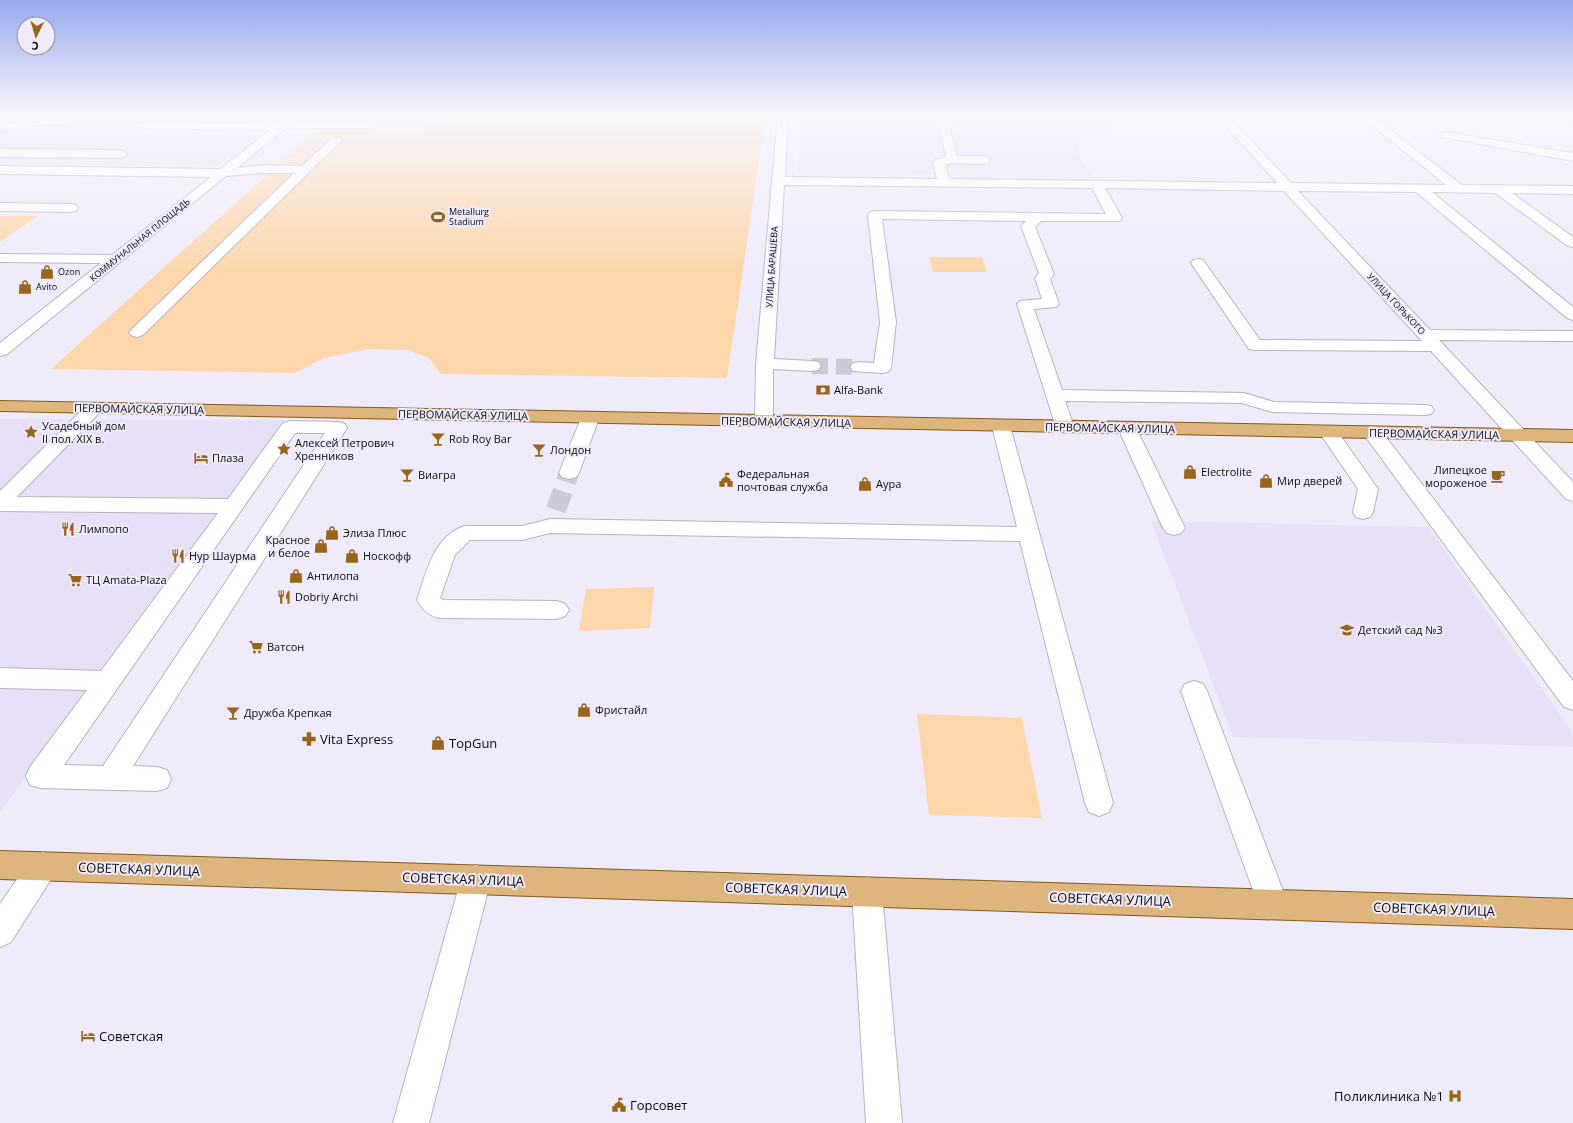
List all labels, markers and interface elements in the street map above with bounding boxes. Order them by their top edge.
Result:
north arrow [16,16,56,56]
text: С [31,39,39,54]
street label: КОММУНАЛЬНАЯ ПЛОЩАДЬ [87,195,193,284]
place label: Metallurg Stadium [449,205,489,228]
sports icon: Metallurg Stadium [430,209,446,225]
street label: УЛИЦА БАРАШЕВА [762,226,781,308]
shop icon: Ozon [39,264,55,280]
place label: Ozon [58,265,80,278]
street label: УЛИЦА ГОРЬКОГО [1364,270,1429,337]
shop icon: Avito [17,279,33,295]
place label: Avito [36,280,57,293]
bank icon: Alfa-Bank [815,382,831,398]
place label: Alfa-Bank [834,382,883,397]
street label: ПЕРВОМАЙСКАЯ УЛИЦА [74,400,204,417]
street label: ПЕРВОМАЙСКАЯ УЛИЦА [398,406,528,423]
street label: ПЕРВОМАЙСКАЯ УЛИЦА [721,413,851,430]
place label: Усадебный дом II пол. XIX в. [42,418,125,446]
street label: ПЕРВОМАЙСКАЯ УЛИЦА [1045,419,1175,436]
place icon: Усадебный дом II пол. XIX в. [23,424,39,440]
street label: ПЕРВОМАЙСКАЯ УЛИЦА [1369,425,1499,442]
bar icon: Rob Roy Bar [430,431,446,447]
place label: Rob Roy Bar [449,431,512,446]
place label: Алексей Петрович Хренников [295,435,394,463]
place icon: Алексей Петрович Хренников [276,441,292,457]
bar icon: Лондон [531,442,547,458]
place label: Лондон [550,442,591,457]
hotel icon: Плаза [193,450,209,466]
place label: Плаза [212,450,244,465]
place label: Липецкое мороженое [1425,462,1487,490]
shop icon: Electrolite [1182,464,1198,480]
place label: Electrolite [1201,464,1252,479]
place label: Федеральная почтовая служба [737,466,828,494]
bar icon: Виагра [399,467,415,483]
place label: Виагра [418,467,456,482]
cafe icon: Липецкое мороженое [1490,468,1506,484]
public building icon: Федеральная почтовая служба [718,472,734,488]
shop icon: Мир дверей [1258,473,1274,489]
place label: Мир дверей [1277,473,1342,488]
shop icon: Аура [857,476,873,492]
place label: Аура [876,476,901,491]
restaurant icon: Лимпопо [60,521,76,537]
place label: Лимпопо [79,521,129,536]
shop icon: Элиза Плюс [324,525,340,541]
place label: Элиза Плюс [343,525,406,540]
place label: Красное и белое [265,532,310,560]
shop icon: Красное и белое [313,538,329,554]
restaurant icon: Нур Шаурма [170,548,186,564]
place label: Нур Шаурма [189,548,256,563]
shop icon: Носкофф [344,548,360,564]
place label: Носкофф [363,548,411,563]
shop icon: Антилопа [288,568,304,584]
place label: Антилопа [307,568,359,583]
supermarket icon: ТЦ Amata-Plaza [67,572,83,588]
place label: ТЦ Amata-Plaza [86,572,167,587]
restaurant icon: Dobriy Archi [276,589,292,605]
place label: Dobriy Archi [295,589,358,604]
school or university icon: Детский сад №3 [1339,622,1355,638]
place label: Детский сад №3 [1358,622,1443,637]
supermarket icon: Ватсон [248,639,264,655]
place label: Ватсон [267,639,304,654]
shop icon: Фристайл [576,702,592,718]
place label: Фристайл [595,702,647,717]
bar icon: Дружба Крепкая [225,705,241,721]
place label: Дружба Крепкая [244,705,332,720]
place label: Vita Express [320,730,393,748]
pharmacy icon: Vita Express [301,731,317,747]
place label: TopGun [449,734,497,752]
shop icon: TopGun [430,735,446,751]
street label: СОВЕТСКАЯ УЛИЦА [78,858,201,880]
street label: СОВЕТСКАЯ УЛИЦА [402,868,525,890]
street label: СОВЕТСКАЯ УЛИЦА [725,878,848,900]
street label: СОВЕТСКАЯ УЛИЦА [1049,888,1172,910]
street label: СОВЕТСКАЯ УЛИЦА [1373,898,1496,920]
place label: Советская [99,1027,163,1045]
hotel icon: Советская [80,1028,96,1044]
place label: Поликлиника №1 [1334,1087,1444,1105]
hospital icon: Поликлиника №1 [1447,1088,1463,1104]
place label: Горсовет [630,1096,687,1114]
public building icon: Горсовет [611,1097,627,1113]

